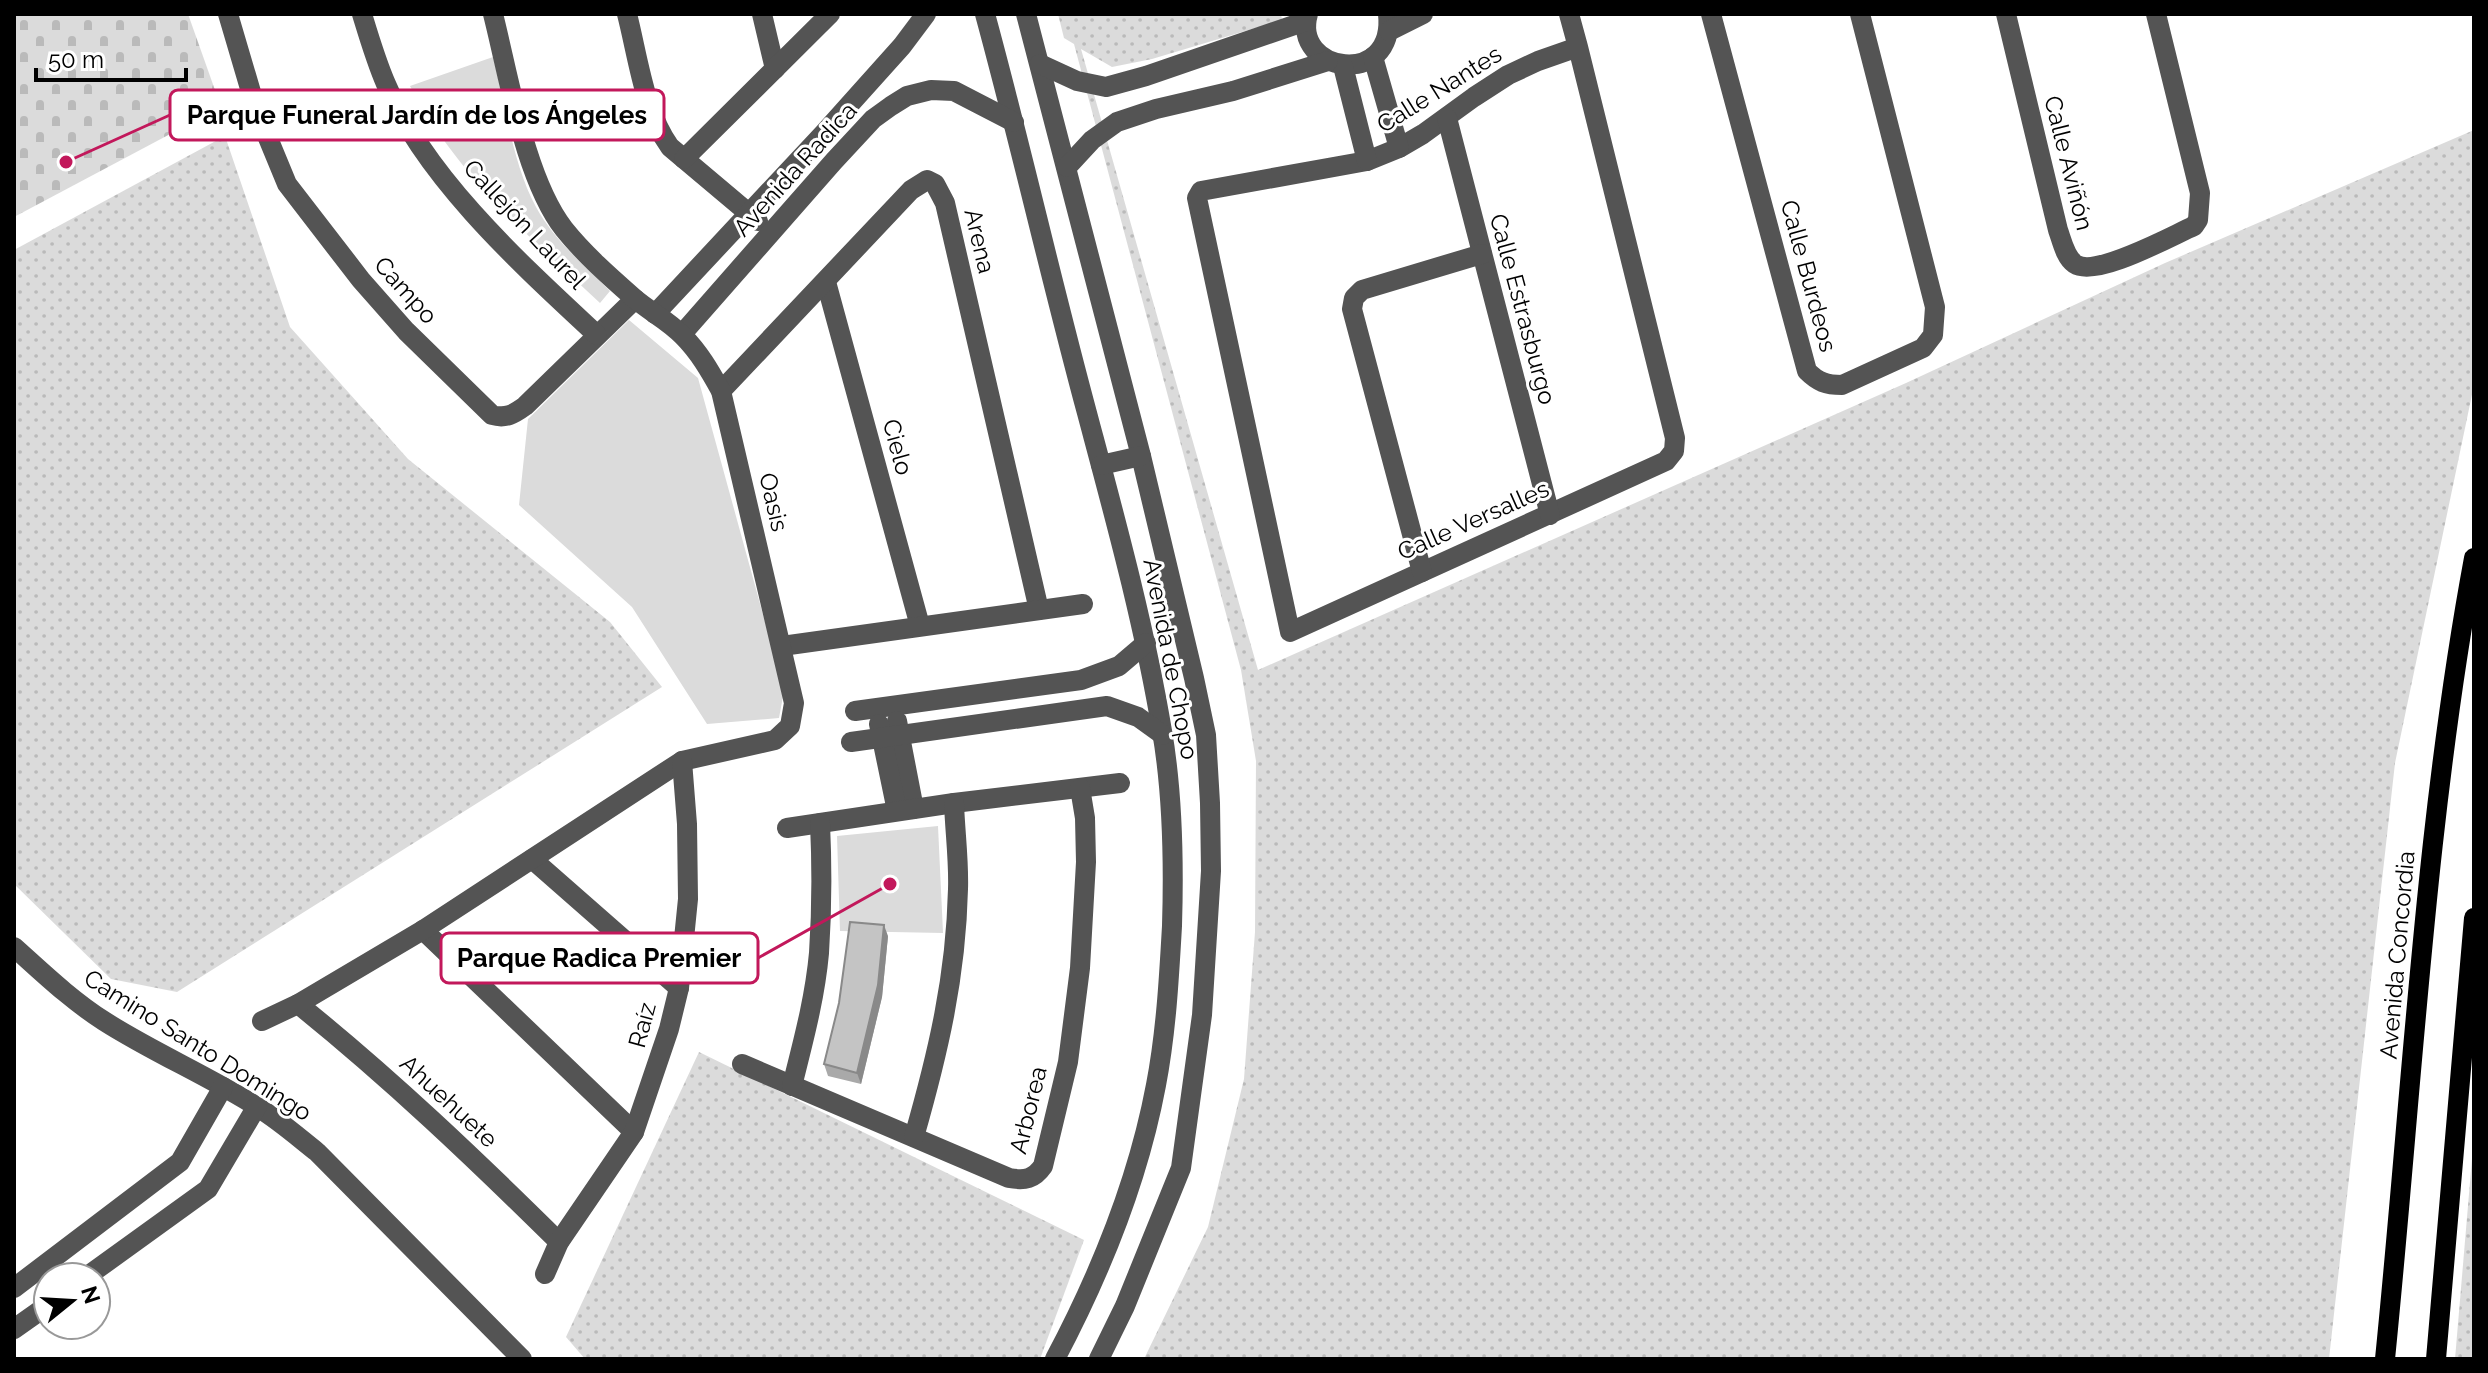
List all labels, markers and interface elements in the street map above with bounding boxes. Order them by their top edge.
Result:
scale bar [36,32,186,82]
street label: Calle Nantes [1371,39,1507,139]
text: 50 m [48,45,104,74]
callout: Parque Funeral Jardín de los Ángeles [170,90,664,140]
street label: Calle Aviñón [2038,93,2100,233]
street label: Avenida Radica [727,96,863,242]
text: Parque Funeral Jardín de los Ángeles [187,100,647,130]
street label: Callejón Laurel [458,153,593,295]
street label: Calle Burdeos [1775,197,1843,355]
street label: Arena [959,206,1001,276]
street label: Calle Estrasburgo [1484,210,1562,408]
street label: Campo [368,250,444,330]
street label: Cielo [877,416,919,478]
street label: Oasis [753,470,795,534]
street label: Calle Versalles [1393,474,1553,566]
street label: Avenida de Chopo [1137,556,1205,762]
street label: Avenida Concordia [2373,850,2421,1060]
callout: Parque Radica Premier [441,933,758,983]
text: Parque Radica Premier [457,943,741,973]
street label: Camino Santo Domingo [79,963,317,1127]
street label: Raíz [622,999,662,1051]
street label: Ahuehuete [394,1049,504,1153]
street label: Arborea [1003,1063,1053,1157]
north arrow [32,1261,112,1341]
text: N [76,1283,106,1307]

